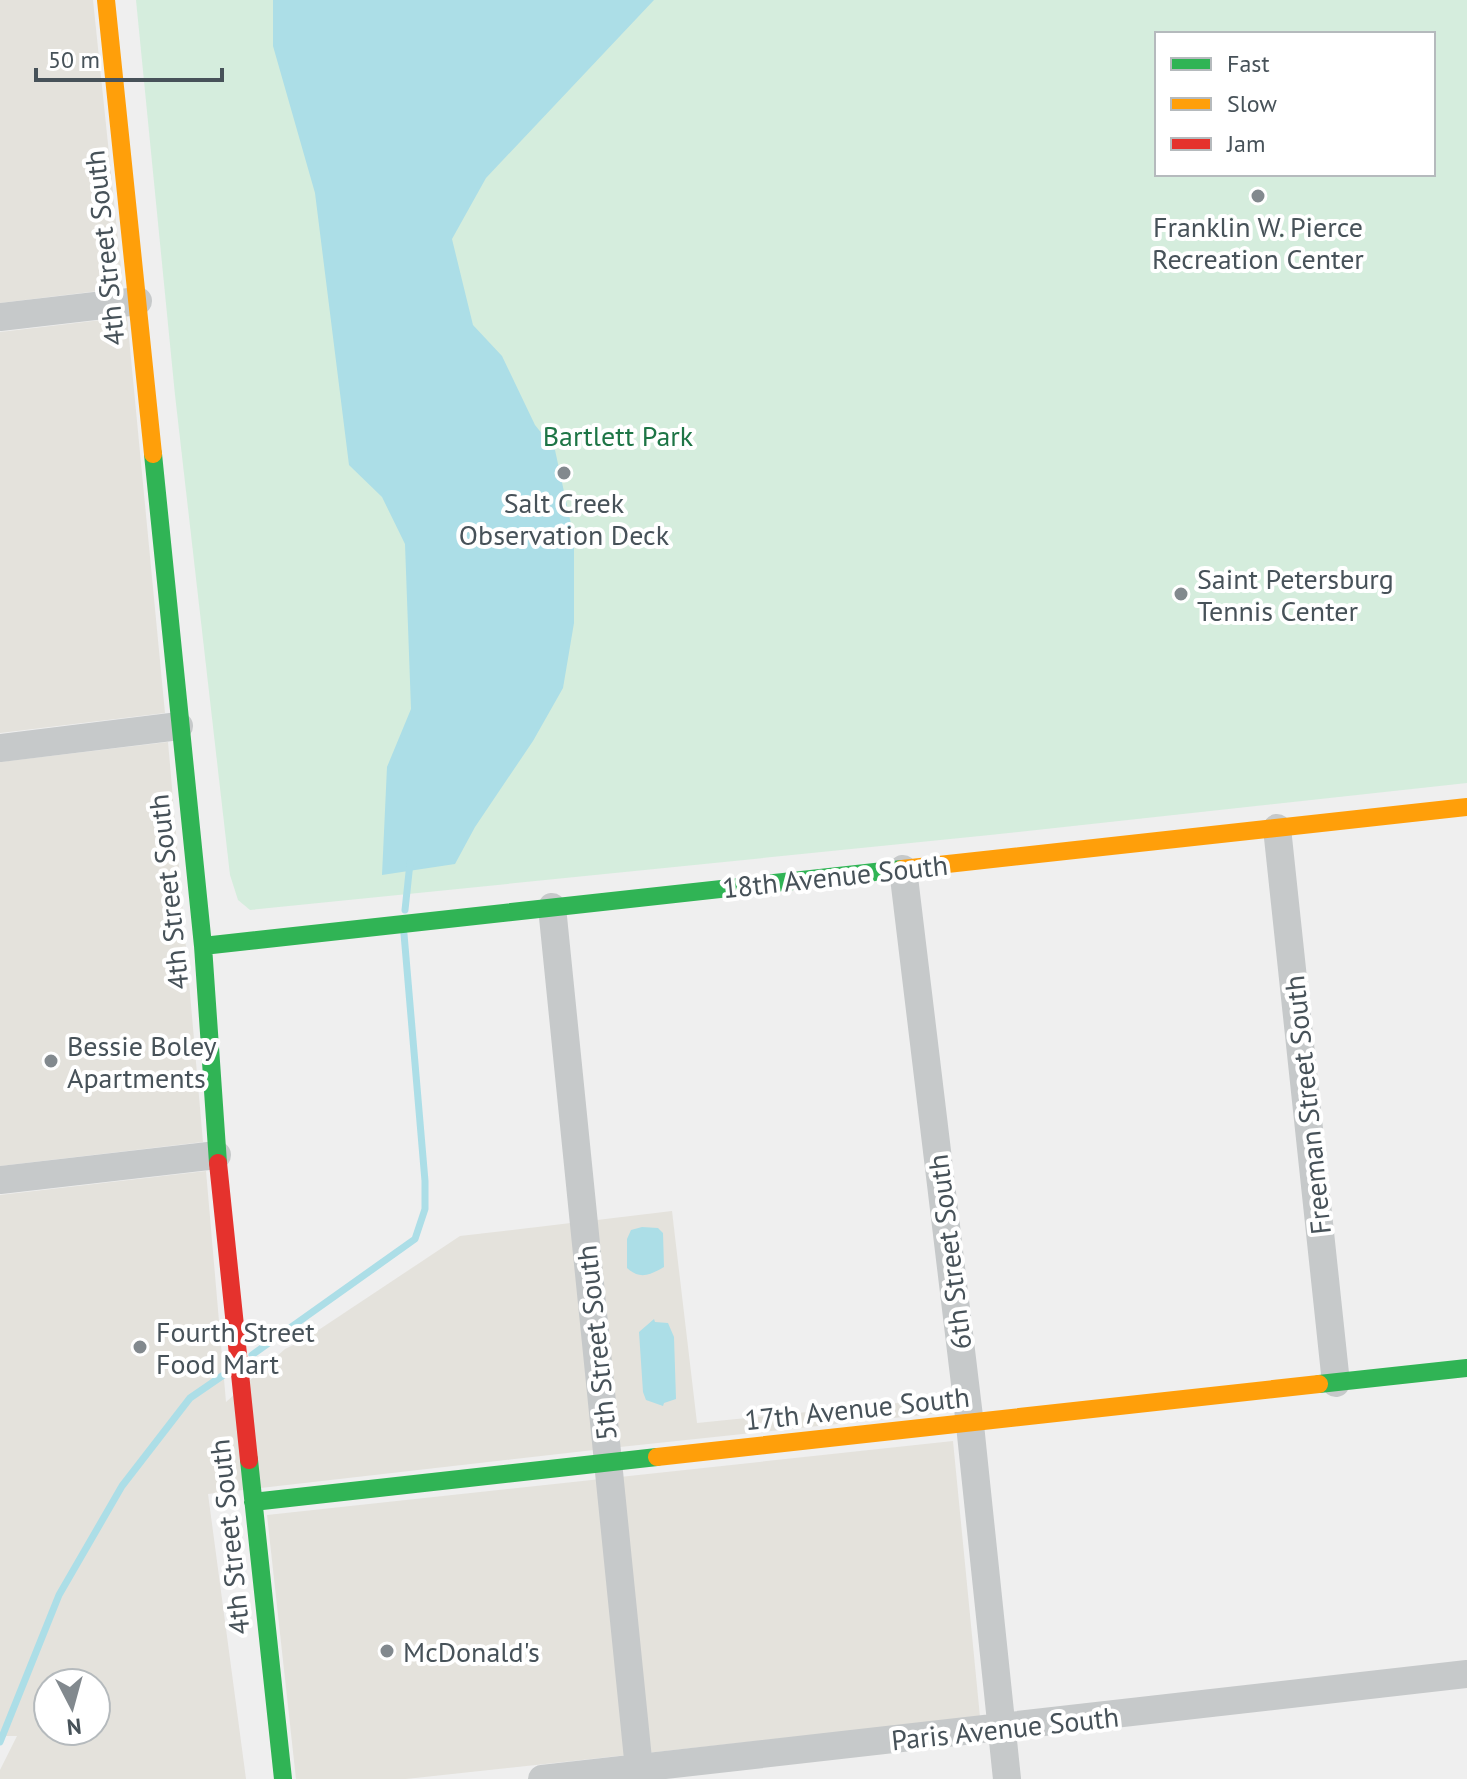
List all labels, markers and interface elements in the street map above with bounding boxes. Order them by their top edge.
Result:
scale bar [36,32,222,82]
legend [1155,32,1435,176]
text: 50 m [48,44,100,75]
text: Fast [1227,48,1270,79]
text: Slow [1227,88,1277,119]
text: Jam [1226,128,1265,159]
street label: 4th Street South [75,148,133,348]
marker: Franklin W. Pierce Recreation Center [1249,187,1267,205]
place label: Franklin W. Pierce Recreation Center [1152,208,1364,277]
park label: Bartlett Park [543,417,694,454]
marker: Salt Creek Observation Deck [555,464,573,482]
place label: Salt Creek Observation Deck [459,484,670,553]
place label: Saint Petersburg Tennis Center [1197,560,1394,629]
marker: Saint Petersburg Tennis Center [1172,585,1190,603]
street label: 4th Street South [139,792,197,992]
street label: 18th Avenue South [720,846,950,906]
street label: Freeman Street South [1275,974,1339,1236]
place label: Bessie Boley Apartments [67,1027,217,1096]
marker: Bessie Boley Apartments [42,1052,60,1070]
street label: 6th Street South [919,1152,979,1352]
street label: 5th Street South [567,1243,625,1443]
place label: Fourth Street Food Mart [156,1313,315,1382]
marker: Fourth Street Food Mart [131,1338,149,1356]
street label: 17th Avenue South [743,1378,971,1438]
street label: 4th Street South [200,1437,258,1637]
place label: McDonald's [403,1633,540,1670]
marker: McDonald's [378,1642,396,1660]
north arrow [32,1667,112,1747]
street label: Paris Avenue South [889,1698,1121,1758]
text: N [65,1712,83,1742]

